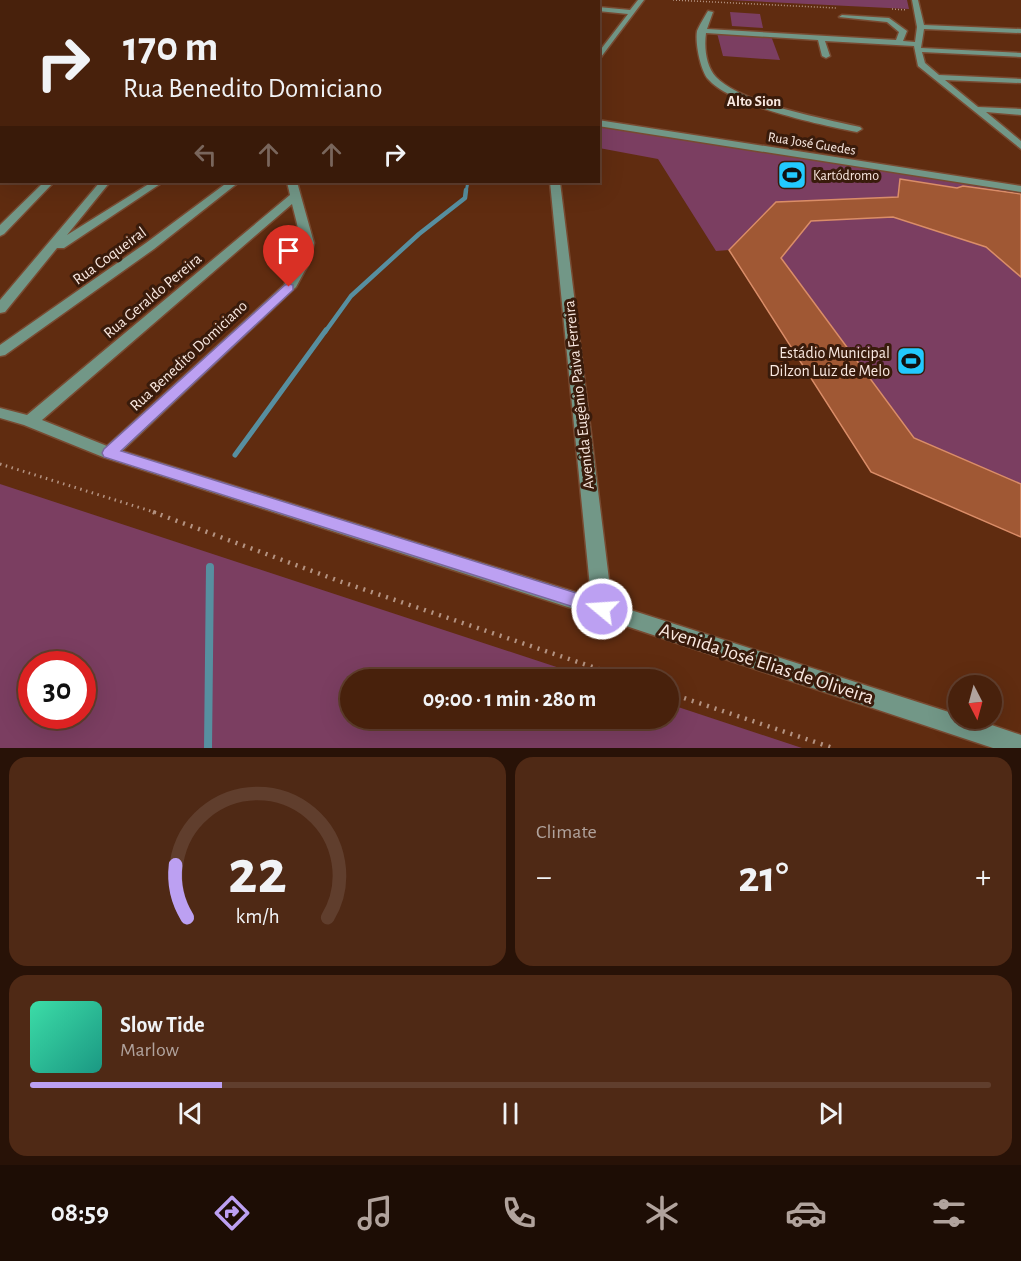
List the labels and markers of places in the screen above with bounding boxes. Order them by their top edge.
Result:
sports icon: Kartódromo [776,159,808,191]
place label: Kartódromo [813,169,879,183]
pin [263,225,314,287]
place label: Estádio Municipal Dilzon Luiz de Melo [769,345,890,379]
sports icon: Estádio Municipal Dilzon Luiz de Melo [895,345,927,377]

